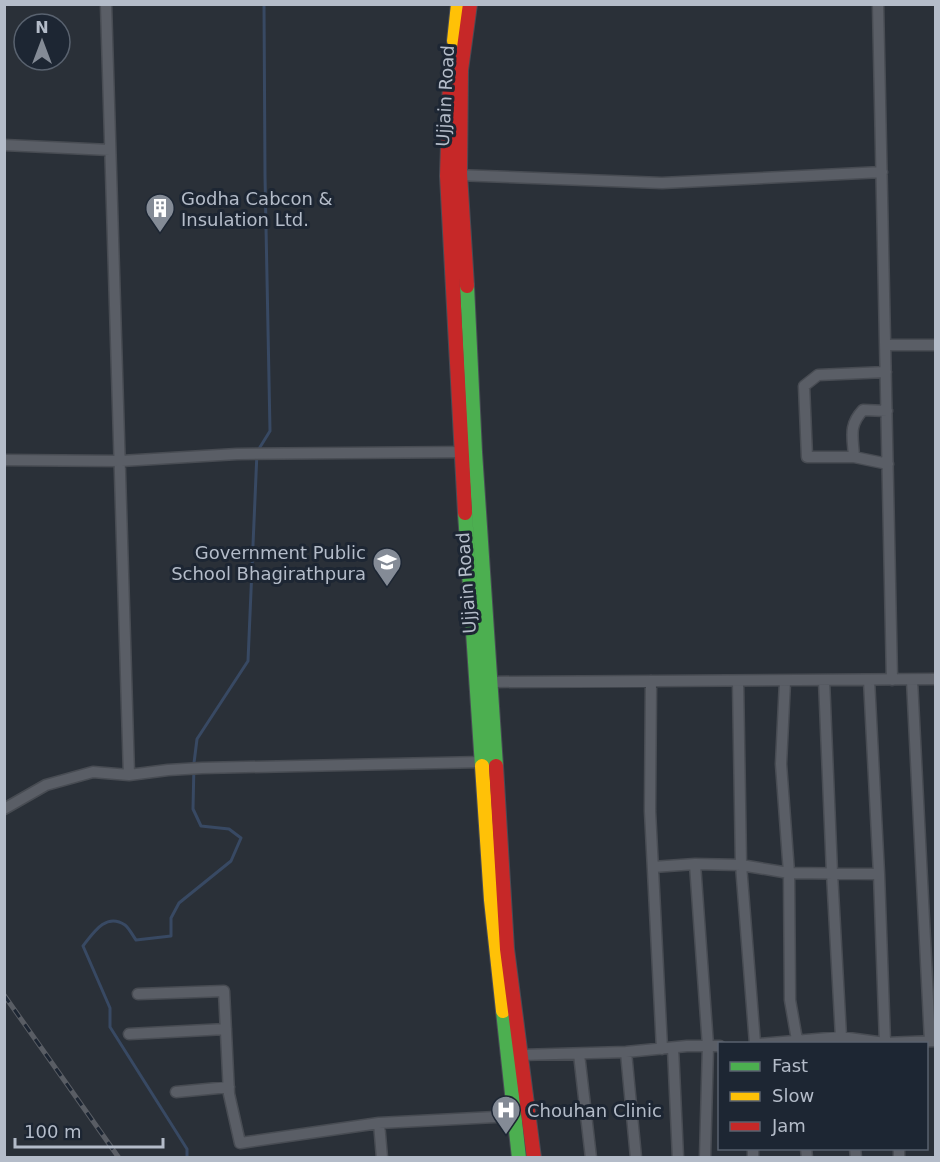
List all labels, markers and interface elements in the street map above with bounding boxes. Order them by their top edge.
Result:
north arrow [12,12,72,72]
text: N [35,18,49,37]
street label: Ujjain Road [432,45,458,147]
place label: Godha Cabcon & Insulation Ltd. [181,188,333,230]
building icon: Godha Cabcon & Insulation Ltd. [144,192,176,234]
street label: Ujjain Road [452,532,480,634]
place label: Government Public School Bhagirathpura [171,542,366,584]
school or university icon: Government Public School Bhagirathpura [371,546,403,588]
legend [718,1042,928,1150]
text: Fast [772,1055,808,1076]
text: Slow [772,1085,814,1106]
hospital icon: Chouhan Clinic [490,1094,522,1136]
place label: Chouhan Clinic [527,1100,662,1121]
scale bar [15,1111,164,1149]
text: Jam [771,1115,806,1136]
text: 100 m [24,1121,82,1142]

